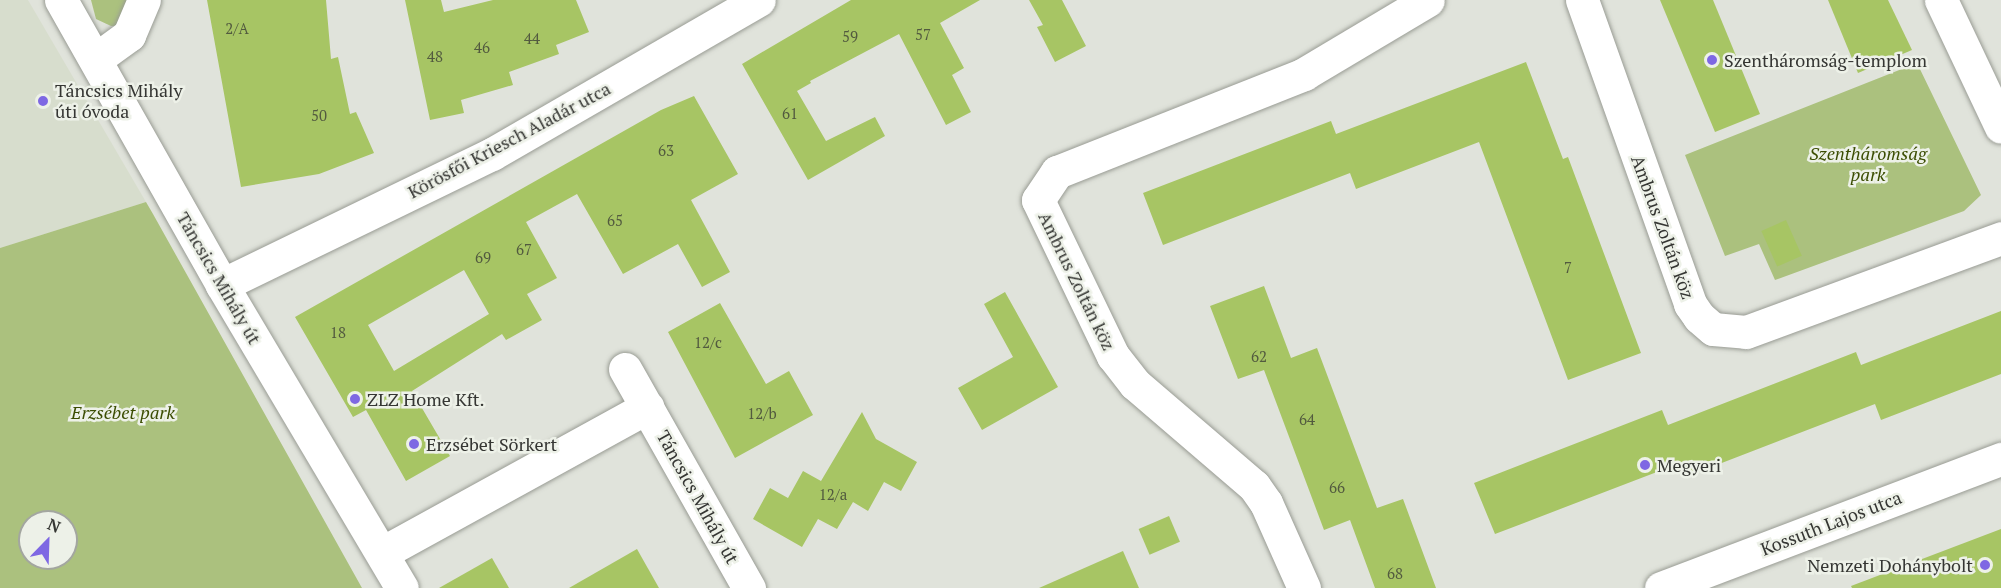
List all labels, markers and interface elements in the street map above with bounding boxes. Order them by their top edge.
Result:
house number: 2/A [225,20,249,38]
house number: 57 [915,26,931,44]
house number: 59 [842,28,858,46]
house number: 44 [524,30,540,48]
house number: 46 [474,39,490,57]
house number: 48 [427,48,443,66]
place label: Szentháromság-templom [1724,49,1927,71]
marker: Szentháromság-templom [1705,53,1719,67]
street label: Körösfői Kriesch Aladár utca [404,77,614,203]
place label: Táncsics Mihály úti óvoda [55,80,183,122]
marker: Táncsics Mihály úti óvoda [36,94,50,108]
house number: 61 [782,105,798,123]
house number: 50 [311,107,327,125]
house number: 63 [658,142,674,160]
park label: Szentháromság park [1809,143,1927,186]
street label: Ambrus Zoltán köz [1627,152,1699,302]
street label: Táncsics Mihály út [172,208,266,348]
street label: Ambrus Zoltán köz [1034,208,1120,354]
house number: 65 [607,212,623,230]
house number: 67 [516,241,532,259]
house number: 69 [475,249,491,267]
house number: 7 [1564,259,1572,277]
house number: 18 [330,324,346,342]
house number: 12/c [694,334,722,352]
house number: 62 [1251,348,1267,366]
place label: ZLZ Home Kft. [367,388,485,410]
marker: ZLZ Home Kft. [348,392,362,406]
park label: Erzsébet park [71,401,175,423]
house number: 12/b [747,405,777,423]
house number: 64 [1299,411,1315,429]
street label: Táncsics Mihály út [652,427,744,567]
place label: Erzsébet Sörkert [426,433,557,455]
marker: Erzsébet Sörkert [407,437,421,451]
place label: Megyeri [1657,454,1721,476]
marker: Megyeri [1638,458,1652,472]
house number: 66 [1329,479,1345,497]
house number: 12/a [819,486,847,504]
street label: Kossuth Lajos utca [1758,486,1904,560]
north arrow [18,510,78,570]
text: N [44,513,64,538]
place label: Nemzeti Dohánybolt [1807,554,1973,576]
marker: Nemzeti Dohánybolt [1978,558,1992,572]
house number: 68 [1387,565,1403,583]

